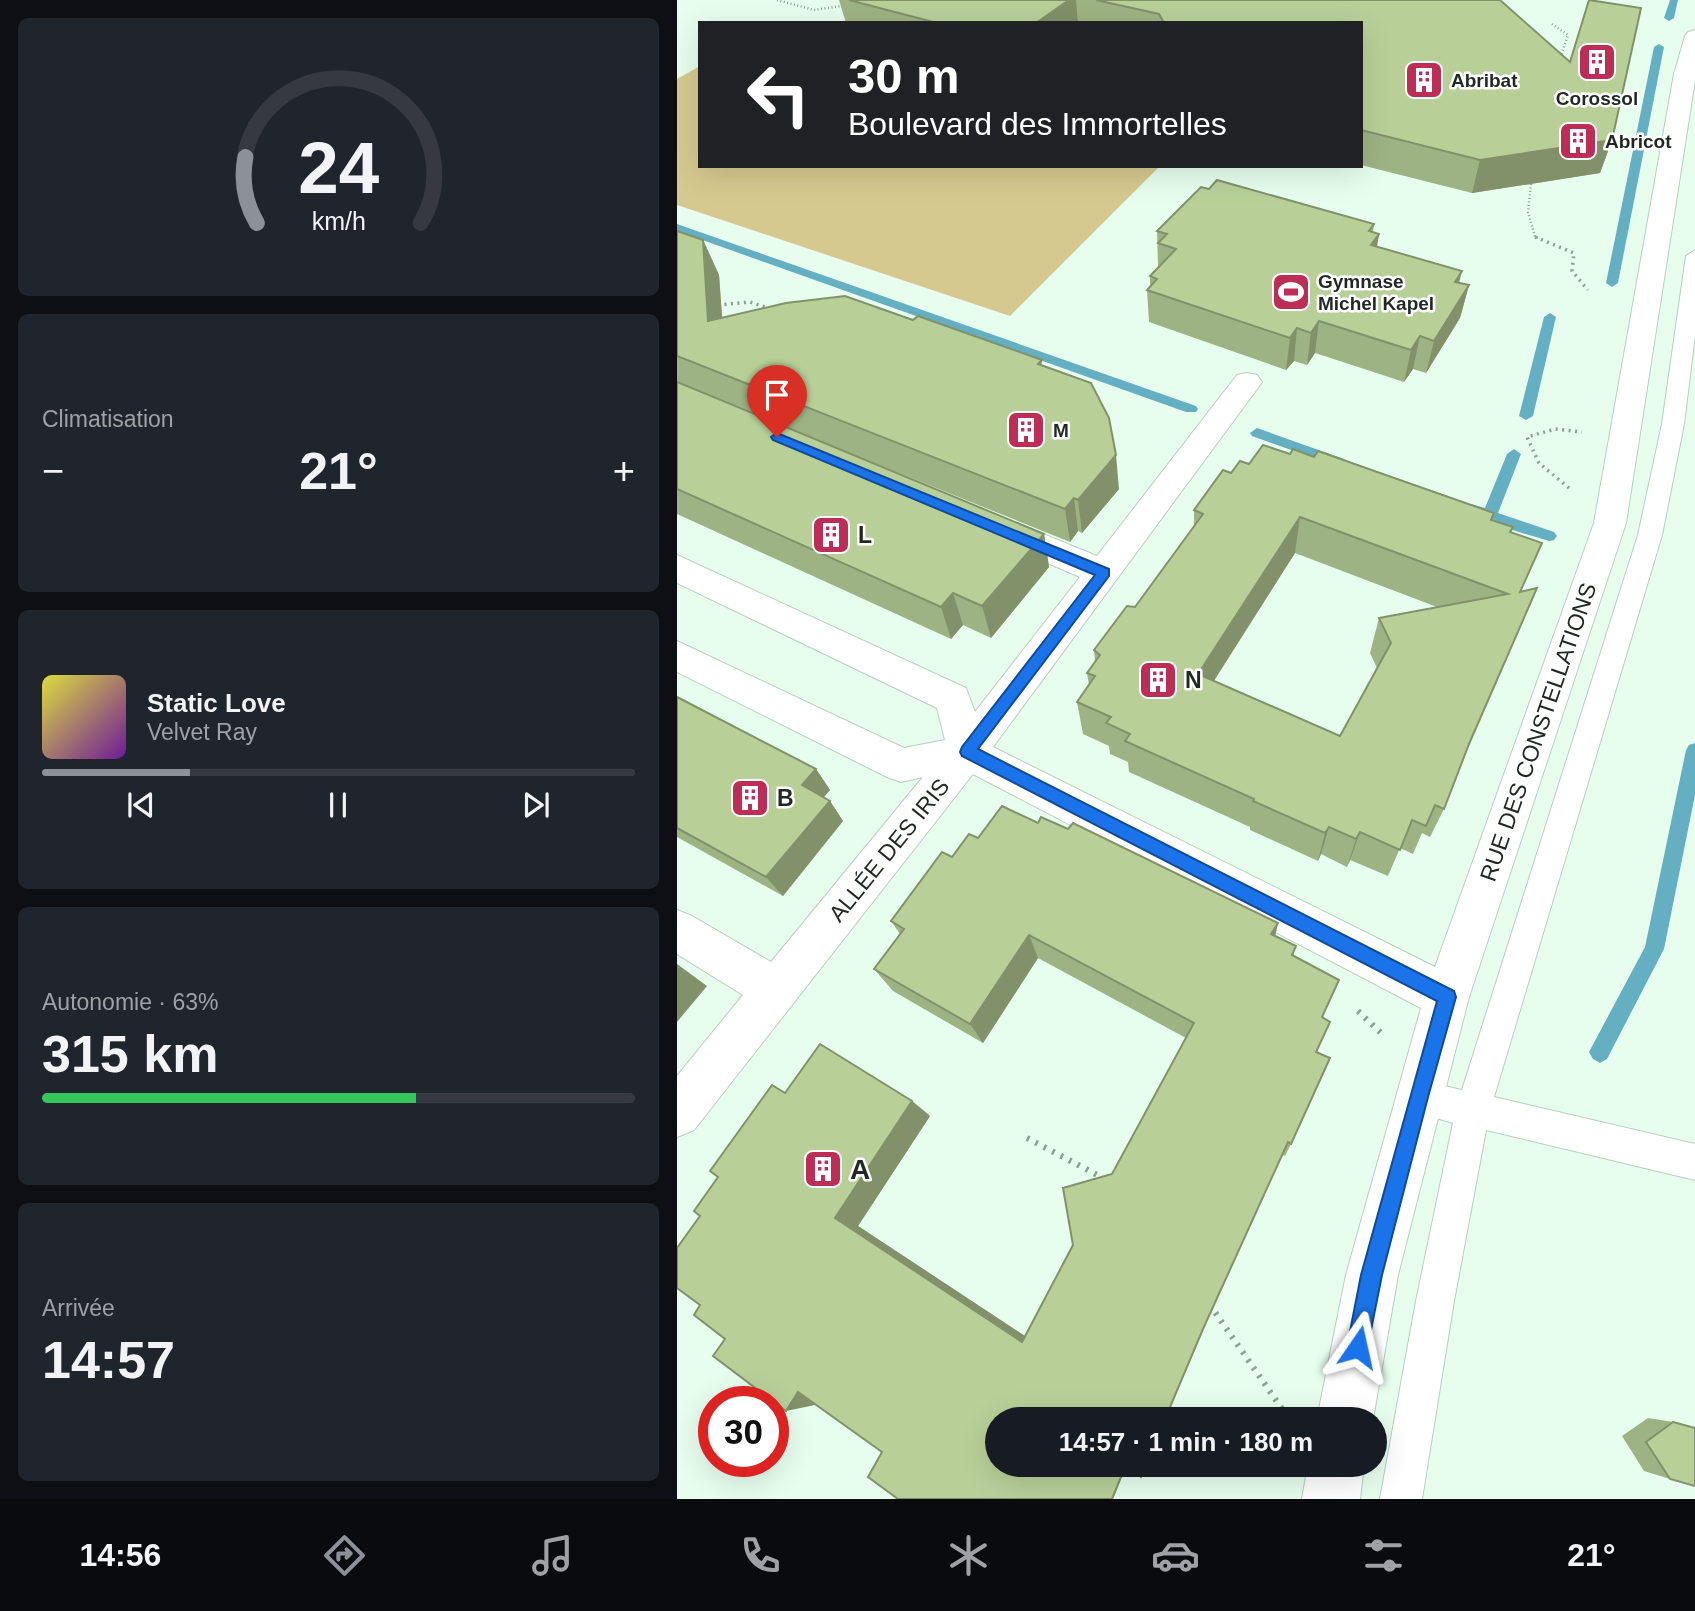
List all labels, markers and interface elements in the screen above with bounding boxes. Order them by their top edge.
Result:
building icon: Corossol [1576,41,1618,83]
icon: left [733,49,824,140]
text: 30 m [848,49,960,103]
building icon: Abribat [1403,59,1445,101]
place label: Abribat [1451,70,1518,91]
place label: Corossol [1556,88,1638,109]
text: Boulevard des Immortelles [848,106,1227,142]
building icon: Abricot [1557,120,1599,162]
text: 24 [298,127,379,208]
place label: Abricot [1605,131,1672,152]
text: km/h [311,207,366,235]
sports icon: Gymnase Michel Kapel [1270,271,1312,313]
place label: Gymnase Michel Kapel [1318,271,1434,314]
pin [747,365,807,437]
icon: arrive [758,376,796,414]
text: Climatisation [42,406,174,432]
building icon: M [1005,409,1047,451]
place label: M [1053,420,1069,441]
text: 21° [299,442,378,500]
text: − [42,450,64,492]
text: + [613,450,635,492]
building icon: L [810,514,852,556]
place label: L [858,522,872,548]
street label: RUE DES CONSTELLATIONS [1475,579,1601,885]
building icon: N [1137,659,1179,701]
place label: N [1185,667,1202,693]
text: Static Love [147,688,286,718]
text: Velvet Ray [147,719,257,745]
street label: ALLÉE DES IRIS [823,773,955,927]
building icon: B [729,777,771,819]
place label: B [777,785,794,811]
icon: previous [122,786,160,824]
icon: pause [319,786,357,824]
icon: next [517,786,555,824]
text: Autonomie · 63% [42,989,218,1015]
text: 315 km [42,1025,218,1083]
building icon: A [802,1148,844,1190]
place label: A [850,1154,870,1185]
text: Arrivée [42,1295,115,1321]
position arrow [1321,1310,1395,1384]
text: 14:57 [42,1331,175,1389]
speed limit sign: 30 [698,1386,789,1477]
text: 14:57 · 1 min · 180 m [1059,1427,1313,1457]
icon: directions [320,1531,369,1580]
icon: music [528,1531,577,1580]
icon: phone [736,1531,785,1580]
icon: climate [944,1531,993,1580]
icon: car [1151,1531,1200,1580]
icon: filters [1359,1531,1408,1580]
text: 14:56 [79,1537,161,1573]
text: 21° [1567,1537,1616,1573]

